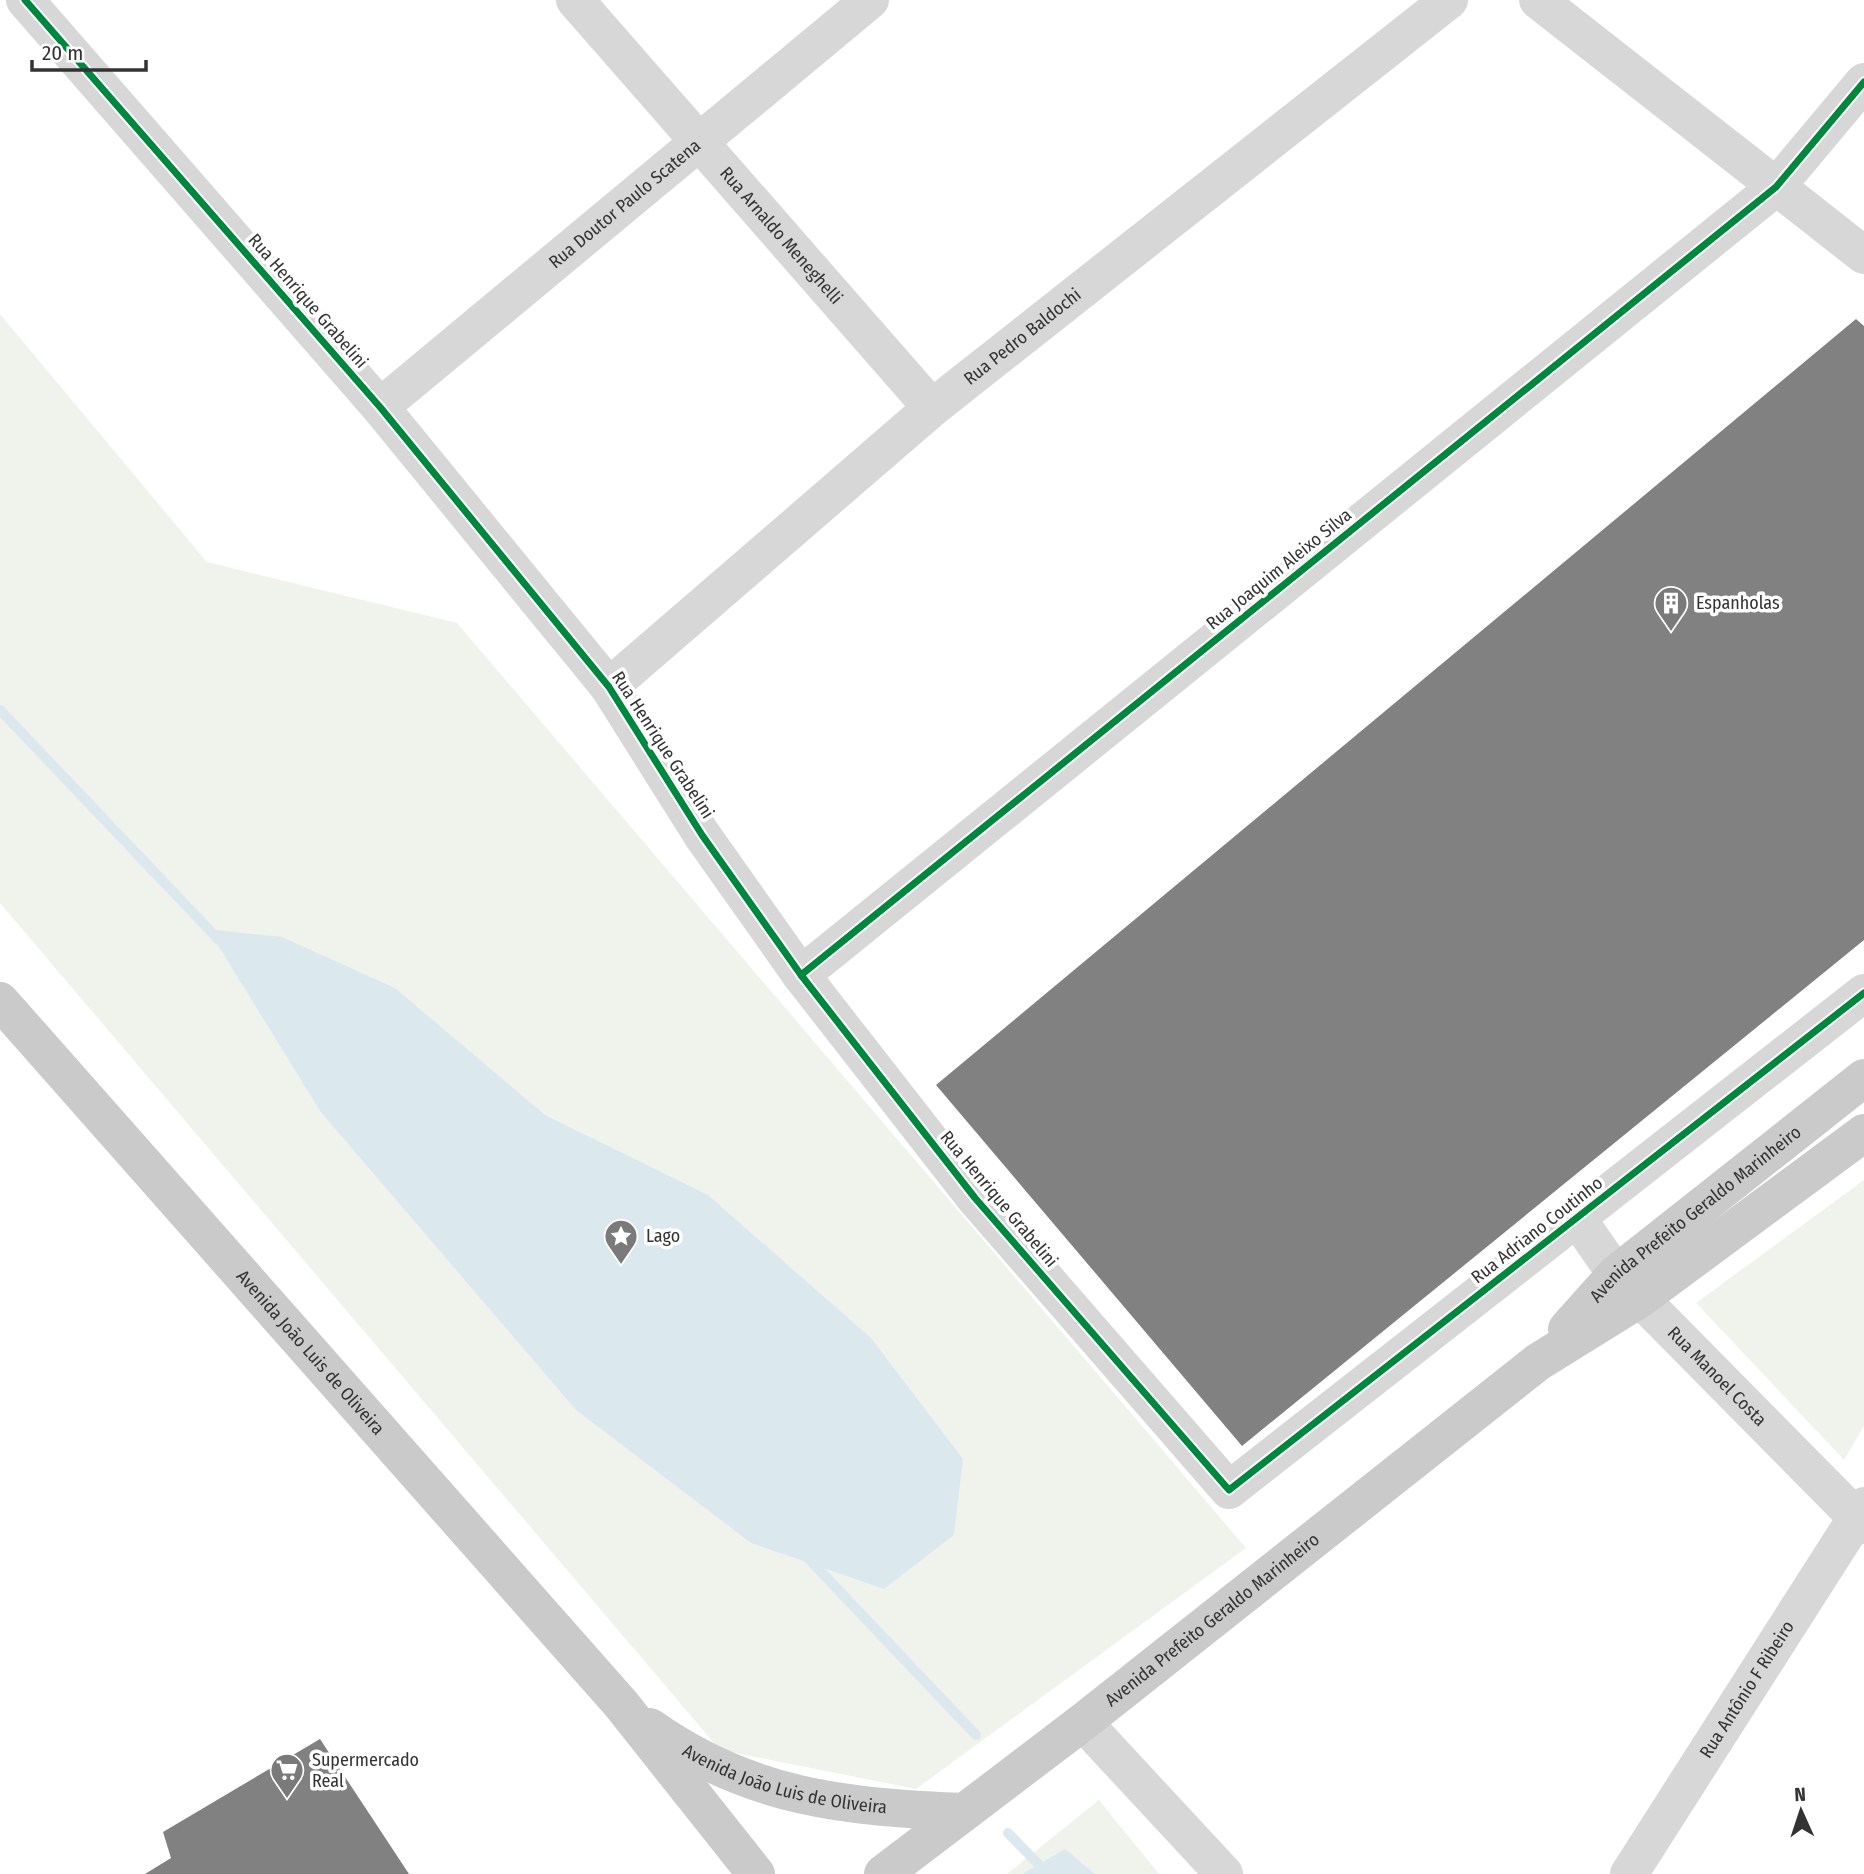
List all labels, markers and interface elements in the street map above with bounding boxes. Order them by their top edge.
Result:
scale bar [32,28,145,72]
text: 20 m [42,40,83,66]
street label: Rua Doutor Paulo Scatena [544,134,705,273]
street label: Rua Arnaldo Meneghelli [715,162,847,309]
street label: Rua Henrique Grabelini [244,229,372,373]
street label: Rua Pedro Baldochi [959,284,1085,390]
street label: Rua Joaquim Aleixo Silva [1202,504,1356,634]
building icon: Espanholas [1652,584,1690,633]
place label: Espanholas [1696,592,1780,614]
street label: Rua Henrique Grabelini [607,667,719,823]
street label: Avenida Prefeito Geraldo Marinheiro [1585,1121,1805,1307]
street label: Rua Henrique Grabelini [936,1126,1062,1272]
street label: Rua Adriano Coutinho [1467,1172,1607,1288]
place icon: Lago [602,1217,640,1266]
place label: Lago [646,1225,680,1247]
street label: Avenida João Luis de Oliveira [232,1265,389,1440]
street label: Rua Manoel Costa [1663,1322,1771,1431]
street label: Avenida Prefeito Geraldo Marinheiro [1101,1528,1324,1711]
street label: Rua Antônio F Ribeiro [1695,1617,1799,1762]
street label: Avenida João Luis de Oliveira [679,1739,888,1818]
place label: Supermercado Real [312,1749,419,1792]
supermarket icon: Supermercado Real [268,1751,306,1800]
north arrow [1766,1776,1836,1846]
text: N [1794,1783,1806,1806]

